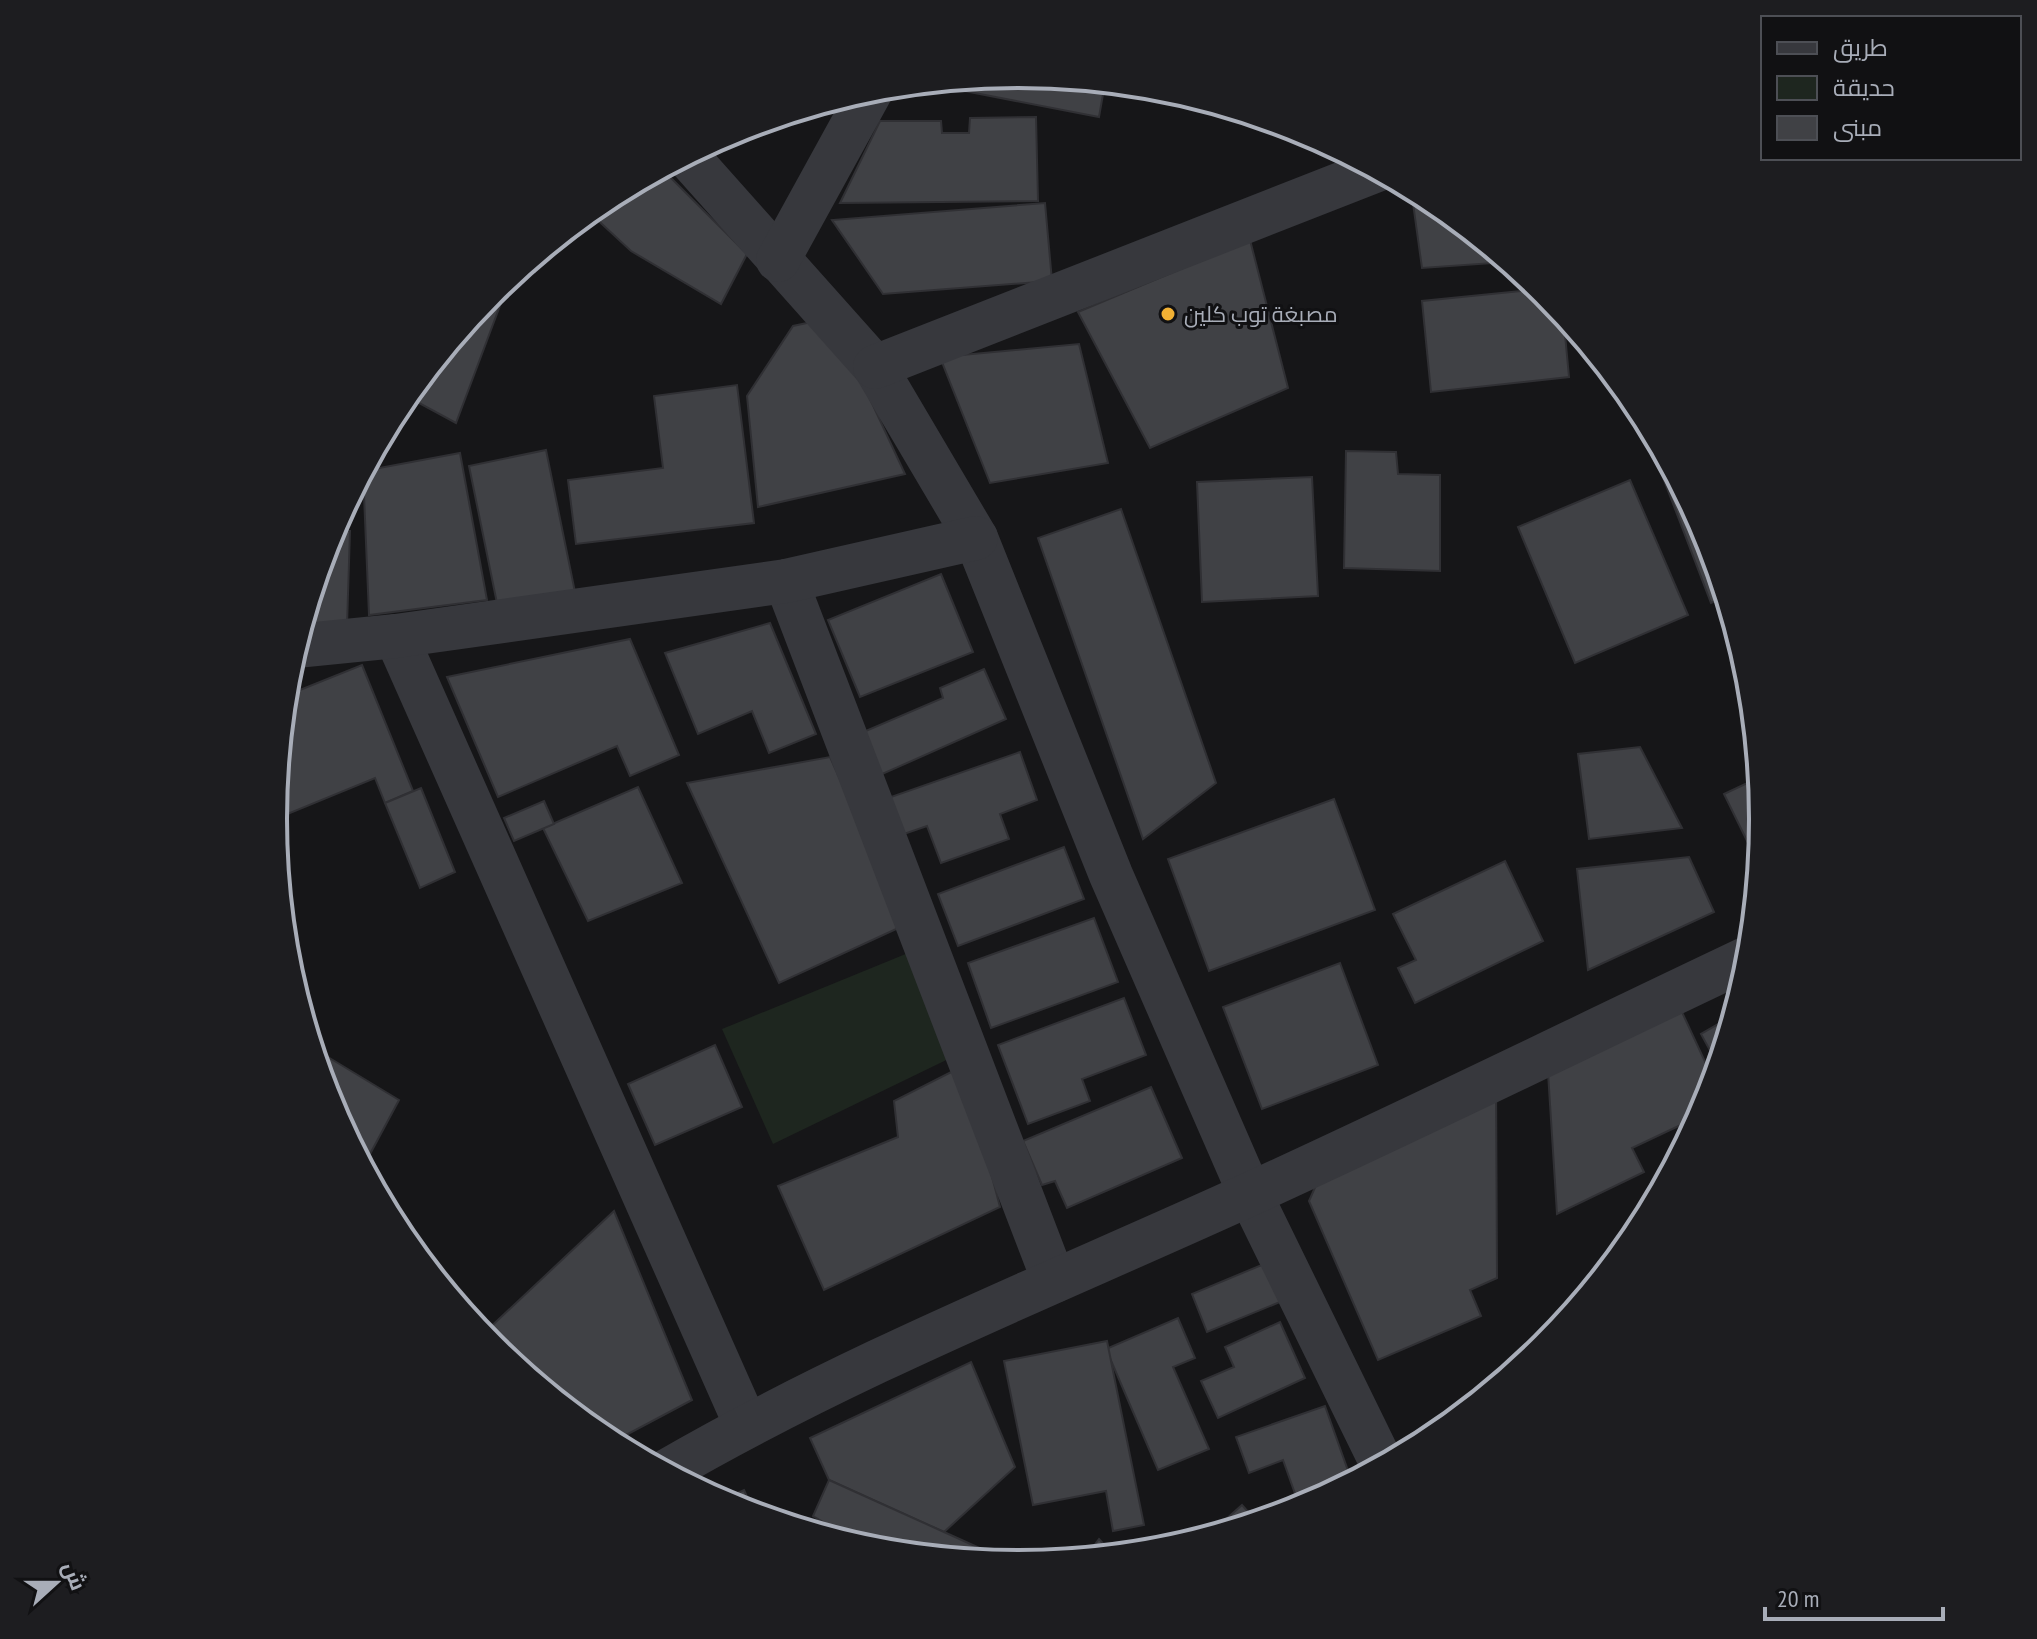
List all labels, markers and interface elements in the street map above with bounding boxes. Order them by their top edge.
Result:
legend [1761,16,2021,160]
text: طريق [1833,32,1888,63]
text: حديقة [1833,72,1895,103]
text: مبنى [1833,112,1882,143]
place label: مصبغة توب كلين [1184,300,1338,328]
marker: مصبغة توب كلين [1159,305,1177,323]
north arrow [16,1543,96,1623]
text: ش [57,1558,93,1594]
scale bar [1765,1571,1943,1621]
text: 20 m [1777,1583,1819,1614]

